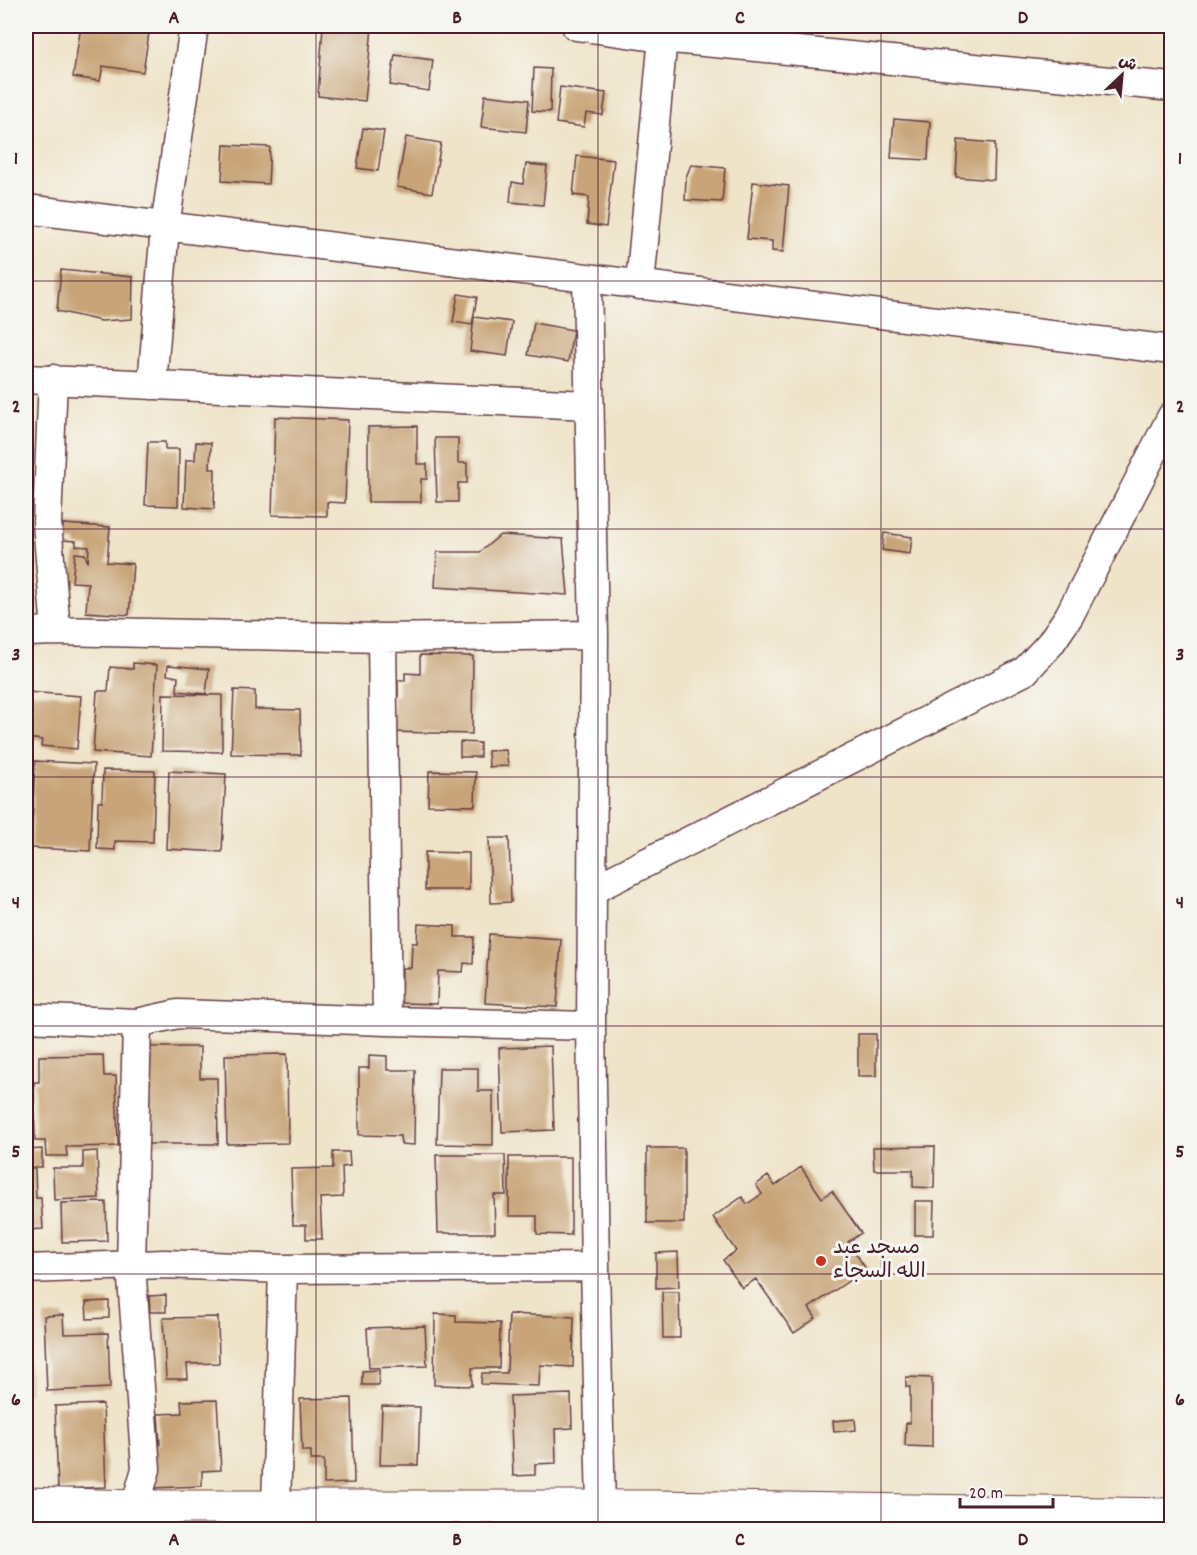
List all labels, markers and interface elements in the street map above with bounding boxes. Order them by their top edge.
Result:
text: A [169,5,180,33]
text: B [452,5,462,33]
text: C [735,5,745,33]
text: D [1018,5,1029,33]
north arrow [1092,45,1152,105]
text: ش [1115,50,1140,78]
text: 1 [14,146,18,174]
text: 1 [1178,146,1182,174]
text: 2 [12,394,20,422]
text: 2 [1176,394,1184,422]
text: 3 [12,642,20,670]
text: 3 [1176,642,1184,670]
text: 4 [12,890,20,918]
text: 4 [1176,890,1184,918]
text: 5 [11,1139,21,1167]
text: 5 [1175,1139,1185,1167]
place label: مسجد عبد الله السجاء [833,1234,926,1288]
marker: مسجد عبد الله السجاء [814,1254,828,1268]
text: 6 [11,1387,21,1415]
text: 6 [1175,1387,1185,1415]
scale bar [960,1471,1053,1509]
text: 20 m [969,1482,1003,1507]
text: A [169,1527,180,1555]
text: B [452,1527,462,1555]
text: C [735,1527,745,1555]
text: D [1018,1527,1029,1555]

